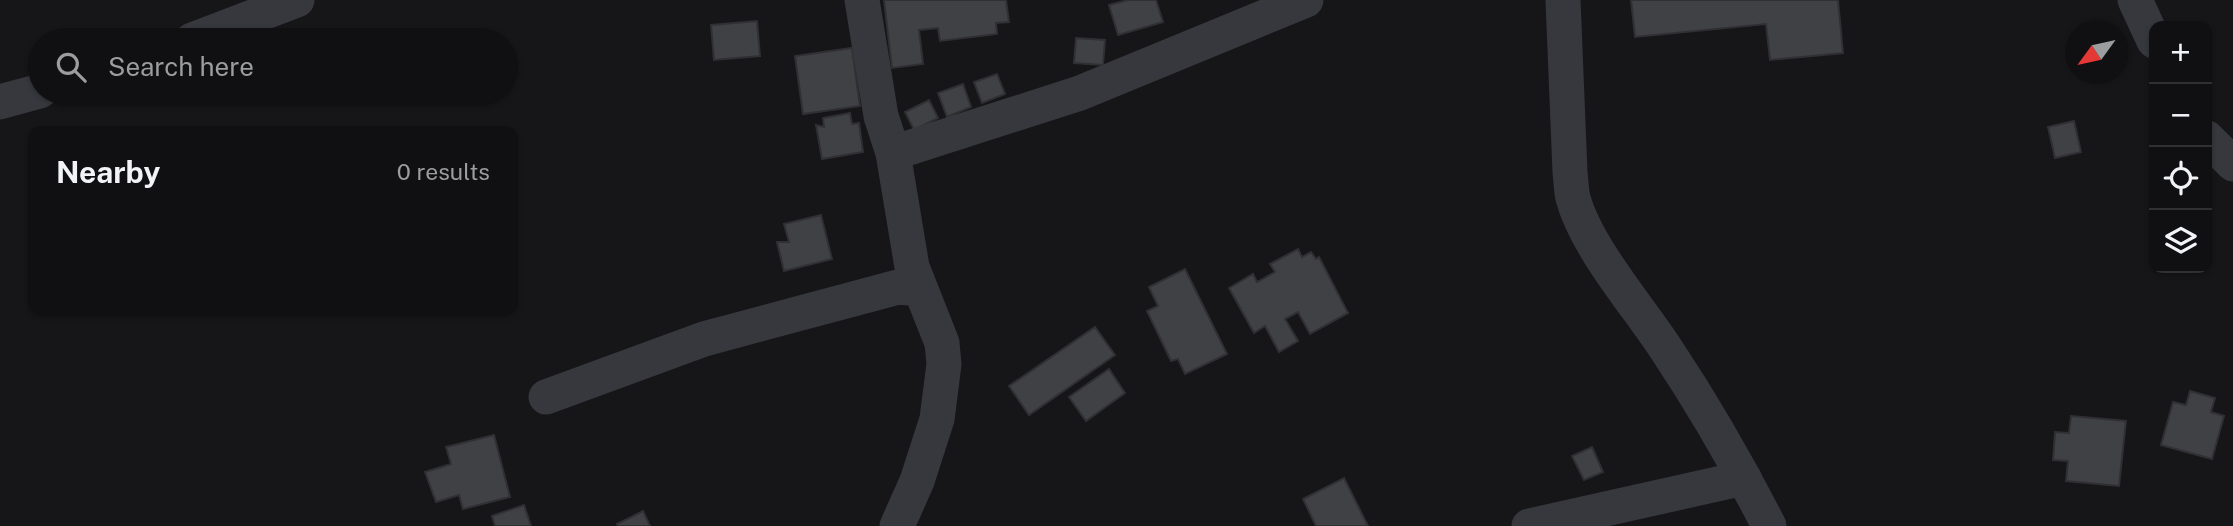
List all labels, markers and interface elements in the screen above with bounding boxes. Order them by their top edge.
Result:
north arrow [2065,21,2128,84]
map controls [2149,21,2212,273]
button: + [2149,21,2212,84]
search box [28,28,518,105]
icon: search [52,48,90,86]
text: Search here [108,51,254,82]
button: − [2149,84,2212,147]
button: locate [2149,147,2212,210]
text: Nearby [56,154,160,190]
text: 0 results [397,158,490,185]
button: layers [2149,210,2212,273]

